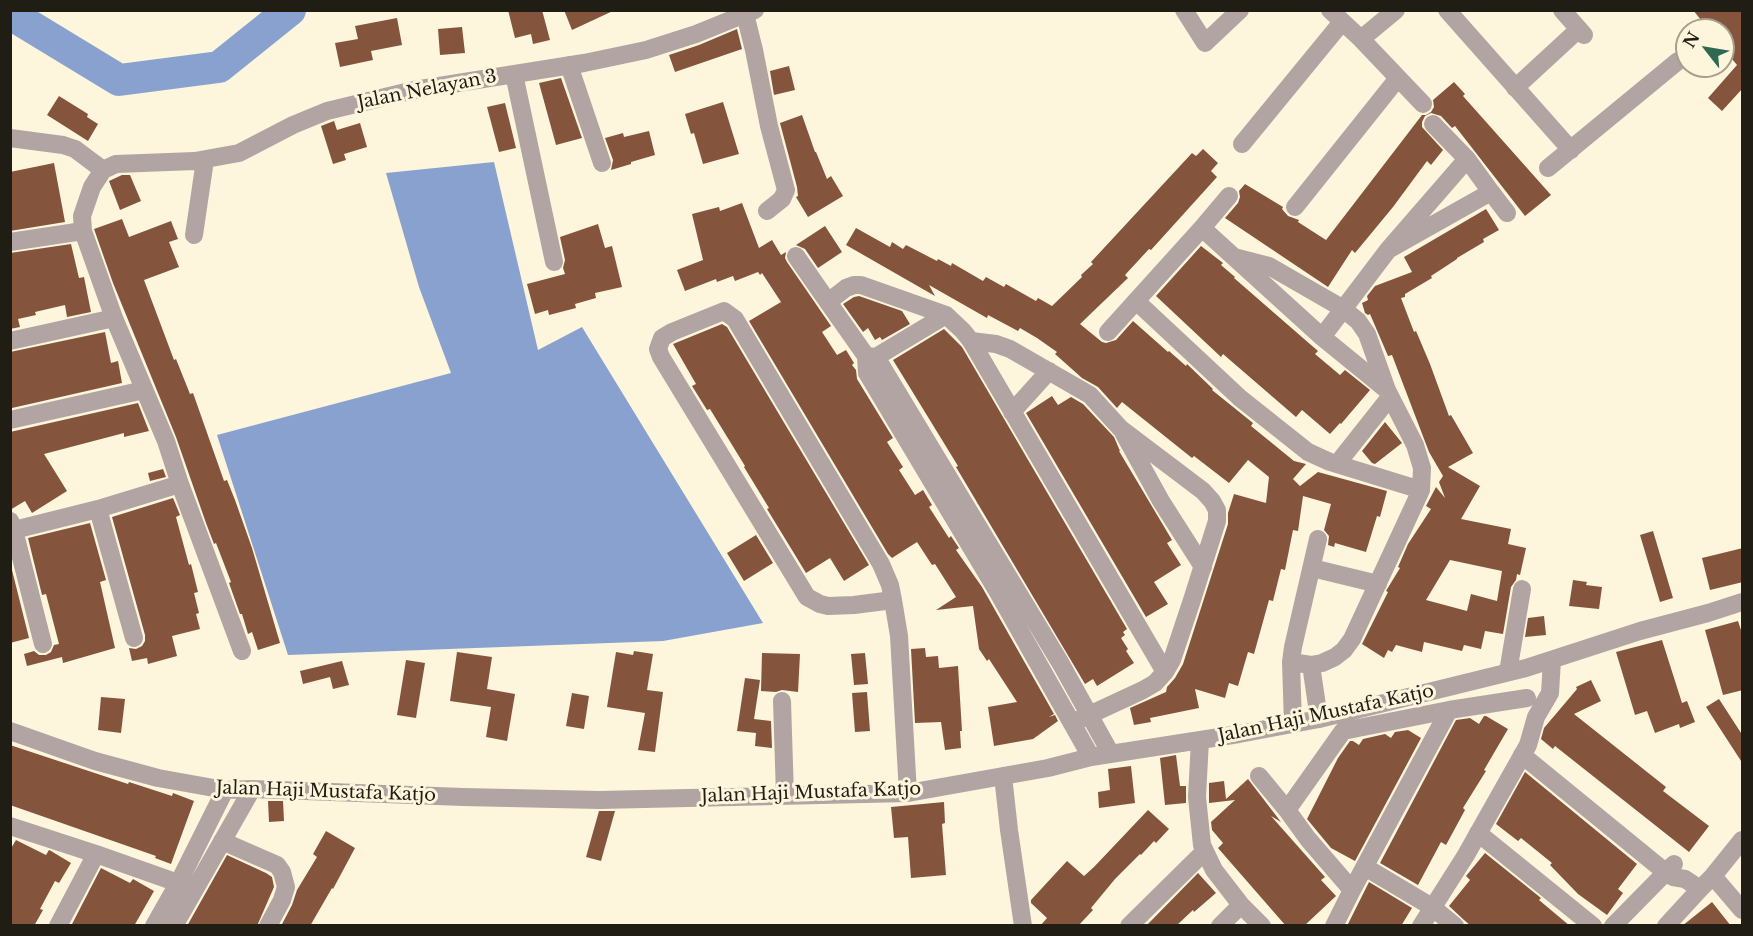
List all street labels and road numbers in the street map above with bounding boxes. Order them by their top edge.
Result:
street label: Jalan Nelayan 3 [356,66,498,114]
street label: Jalan Haji Mustafa Katjo [1216,681,1436,747]
street label: Jalan Haji Mustafa Katjo [216,777,436,807]
street label: Jalan Haji Mustafa Katjo [701,778,921,808]

